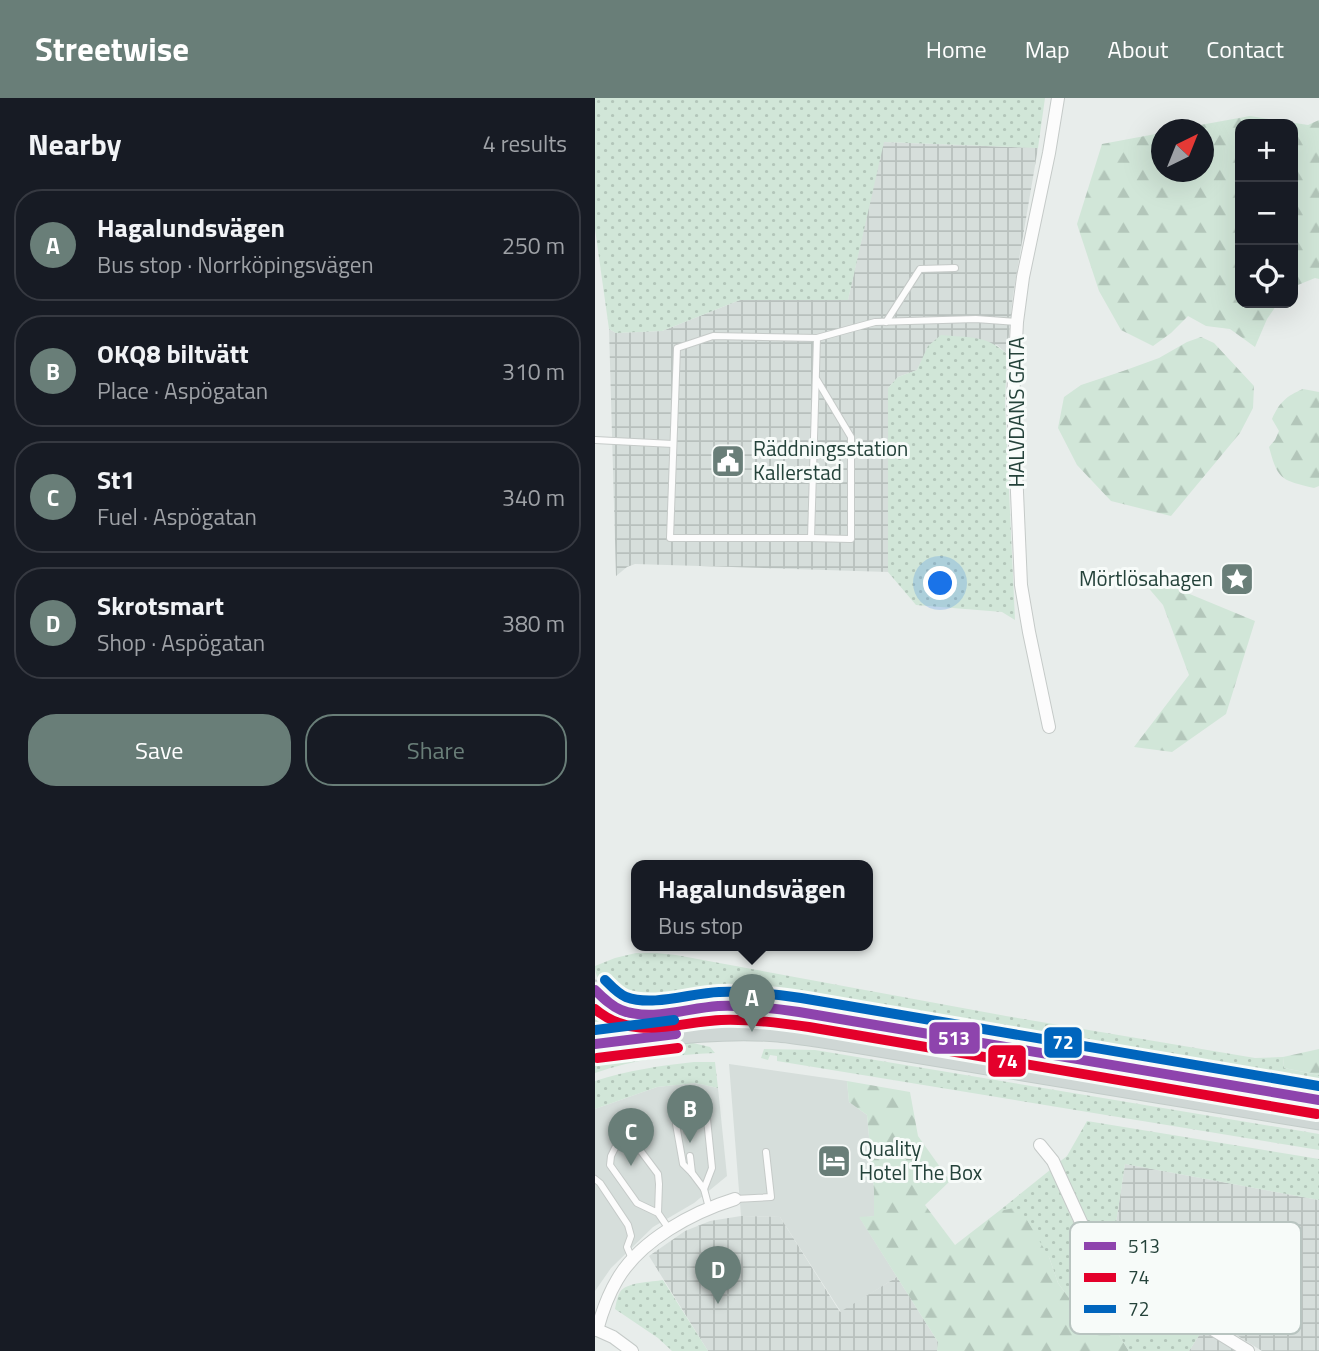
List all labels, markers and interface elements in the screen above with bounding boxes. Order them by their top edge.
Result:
text: Streetwise [35,24,189,74]
text: Home [926,31,987,67]
text: Map [1025,31,1070,67]
text: About [1108,31,1168,67]
text: Contact [1206,31,1284,67]
north arrow [1151,119,1214,182]
map controls [1235,119,1298,308]
button: + [1235,119,1298,182]
text: Nearby [28,121,121,167]
text: 4 results [483,126,567,161]
button: − [1235,182,1298,245]
text: Hagalundsvägen [97,208,285,247]
text: A [46,228,60,263]
text: 250 m [502,228,565,263]
button: locate [1235,245,1298,308]
text: Bus stop · Norrköpingsvägen [97,247,374,282]
text: OKQ8 biltvätt [97,334,249,373]
street label: HALVDANS GATA [1000,336,1032,487]
text: B [46,354,60,389]
text: 310 m [502,354,565,389]
text: Place · Aspögatan [97,373,268,408]
place label: Räddningsstation Kallerstad [753,432,908,488]
public building icon: Räddningsstation Kallerstad [709,442,747,480]
text: St1 [97,460,135,499]
text: C [47,480,59,515]
text: 340 m [502,480,565,515]
text: Fuel · Aspögatan [97,499,257,534]
place icon: Mörtlösahagen [1218,560,1256,598]
place label: Mörtlösahagen [1079,562,1213,594]
your location [923,566,957,600]
text: Skrotsmart [97,586,224,625]
text: D [46,606,60,641]
text: 380 m [502,606,565,641]
text: Shop · Aspögatan [97,625,265,660]
button: Save [28,714,291,786]
button: Share [305,714,567,786]
popup [631,860,873,951]
text: Hagalundsvägen [658,869,846,908]
text: Bus stop [658,908,743,943]
pin: A [729,974,775,1032]
line badge: 513 [928,1021,981,1055]
text: 513 [938,1023,970,1052]
line badge: 72 [1043,1026,1083,1059]
text: 72 [1052,1027,1074,1056]
line badge: 74 [987,1044,1027,1078]
text: 74 [996,1046,1018,1075]
pin: B [667,1085,713,1143]
pin: C [608,1108,654,1166]
place label: Quality Hotel The Box [859,1132,983,1188]
hotel icon: Quality Hotel The Box [815,1142,853,1180]
legend [1070,1222,1301,1334]
text: 513 [1128,1231,1160,1260]
pin: D [695,1246,741,1304]
text: 74 [1128,1262,1149,1291]
text: 72 [1128,1294,1149,1323]

